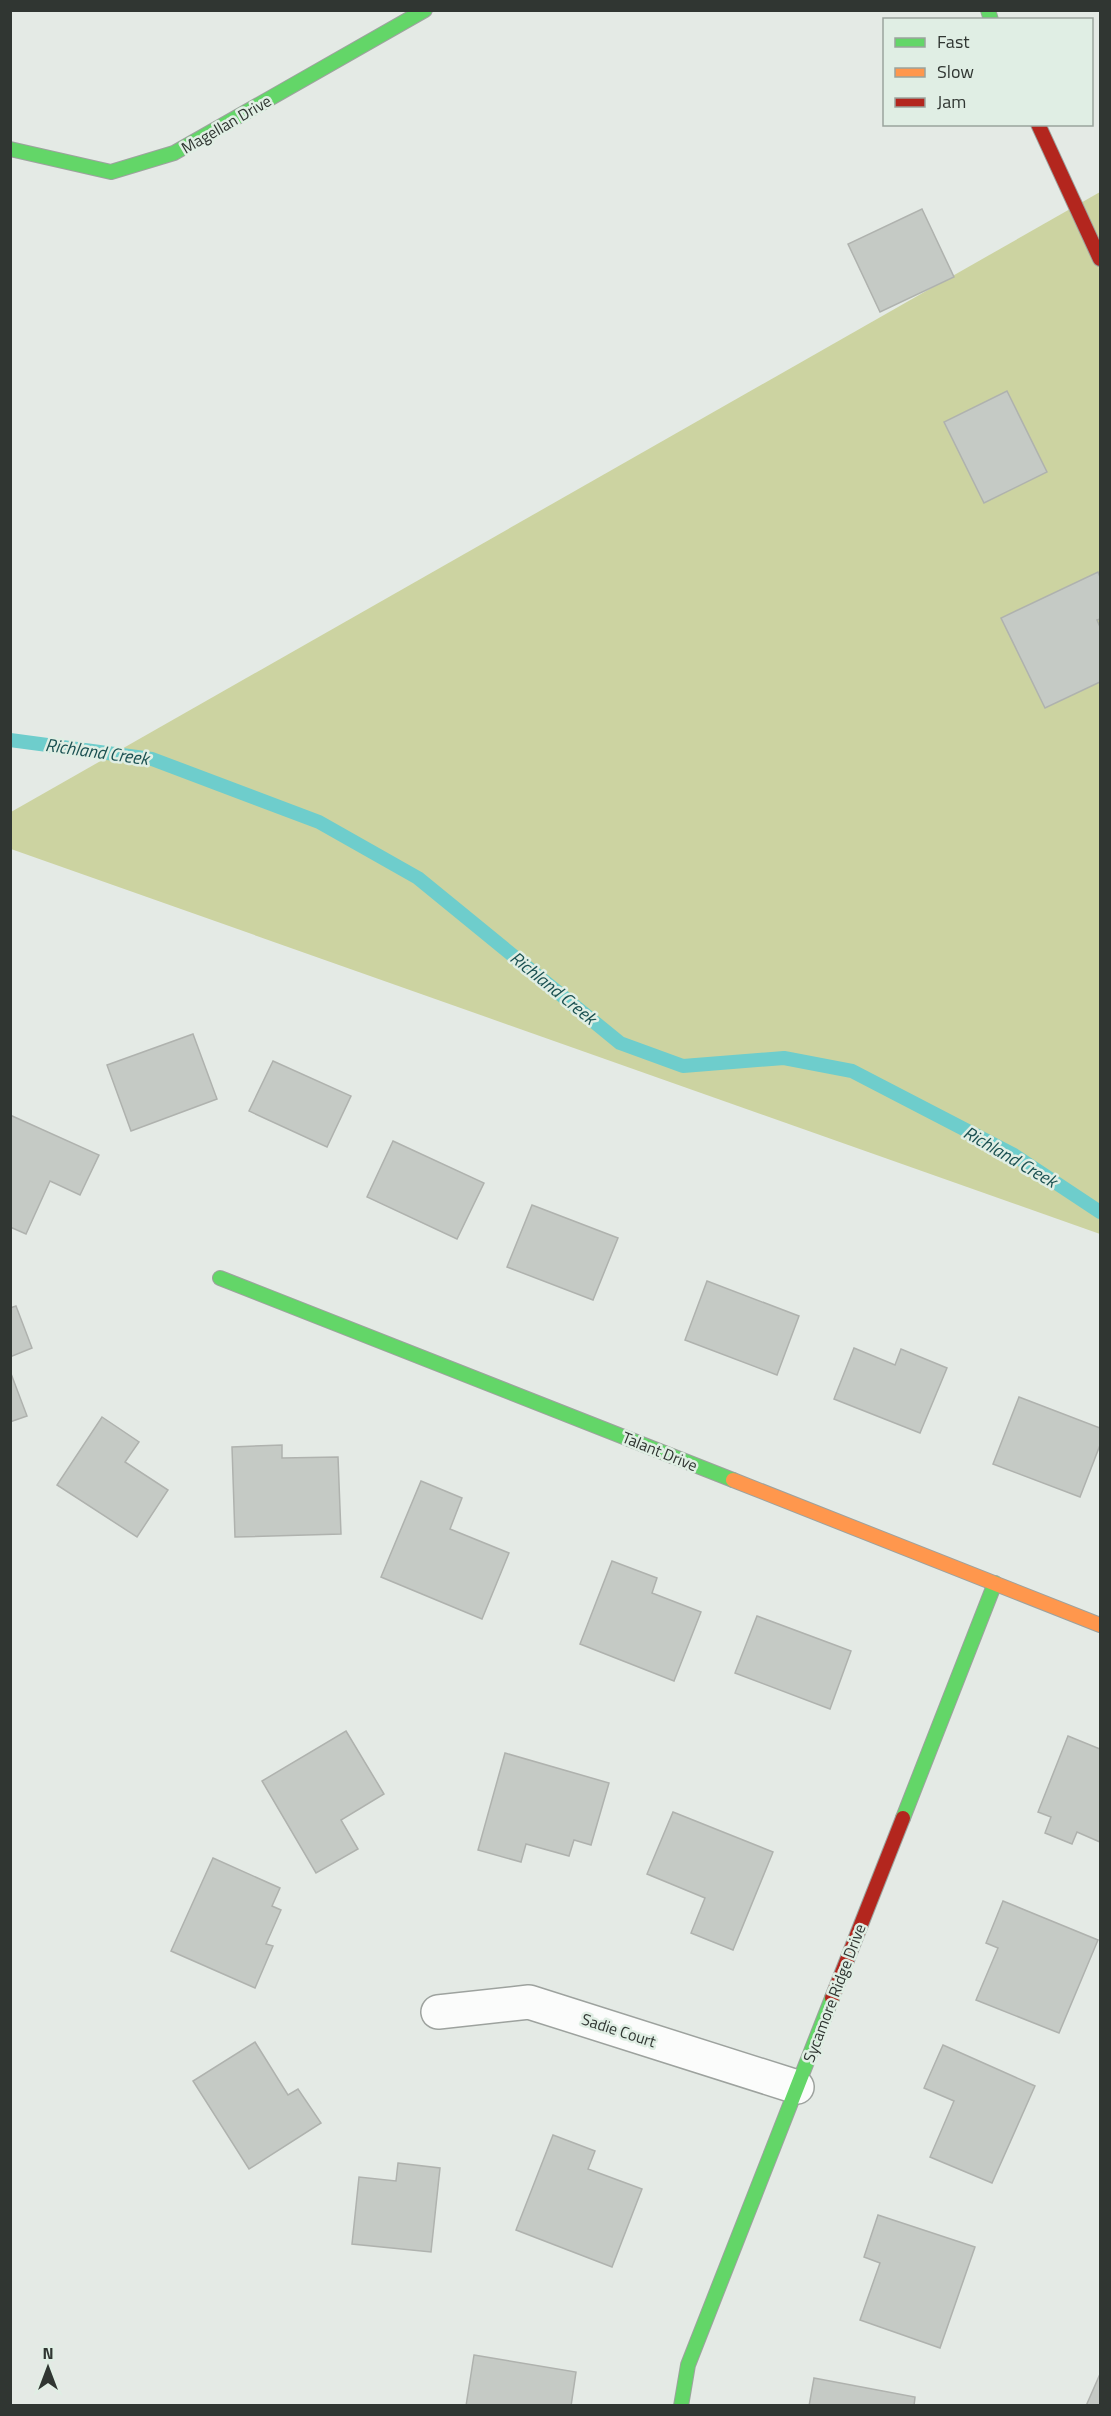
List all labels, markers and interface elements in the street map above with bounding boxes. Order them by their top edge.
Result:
legend [883,18,1093,126]
text: Fast [937,28,970,55]
text: Slow [937,58,974,85]
text: Jam [937,88,966,115]
street label: Magellan Drive [177,89,275,159]
water label: Richland Creek [44,731,152,772]
water label: Richland Creek [504,944,604,1032]
water label: Richland Creek [958,1119,1064,1195]
street label: Talant Drive [619,1425,701,1477]
street label: Sycamore Ridge Drive [797,1920,871,2066]
street label: Sadie Court [579,2007,660,2053]
north arrow [18,2338,78,2398]
text: N [42,2341,54,2365]

